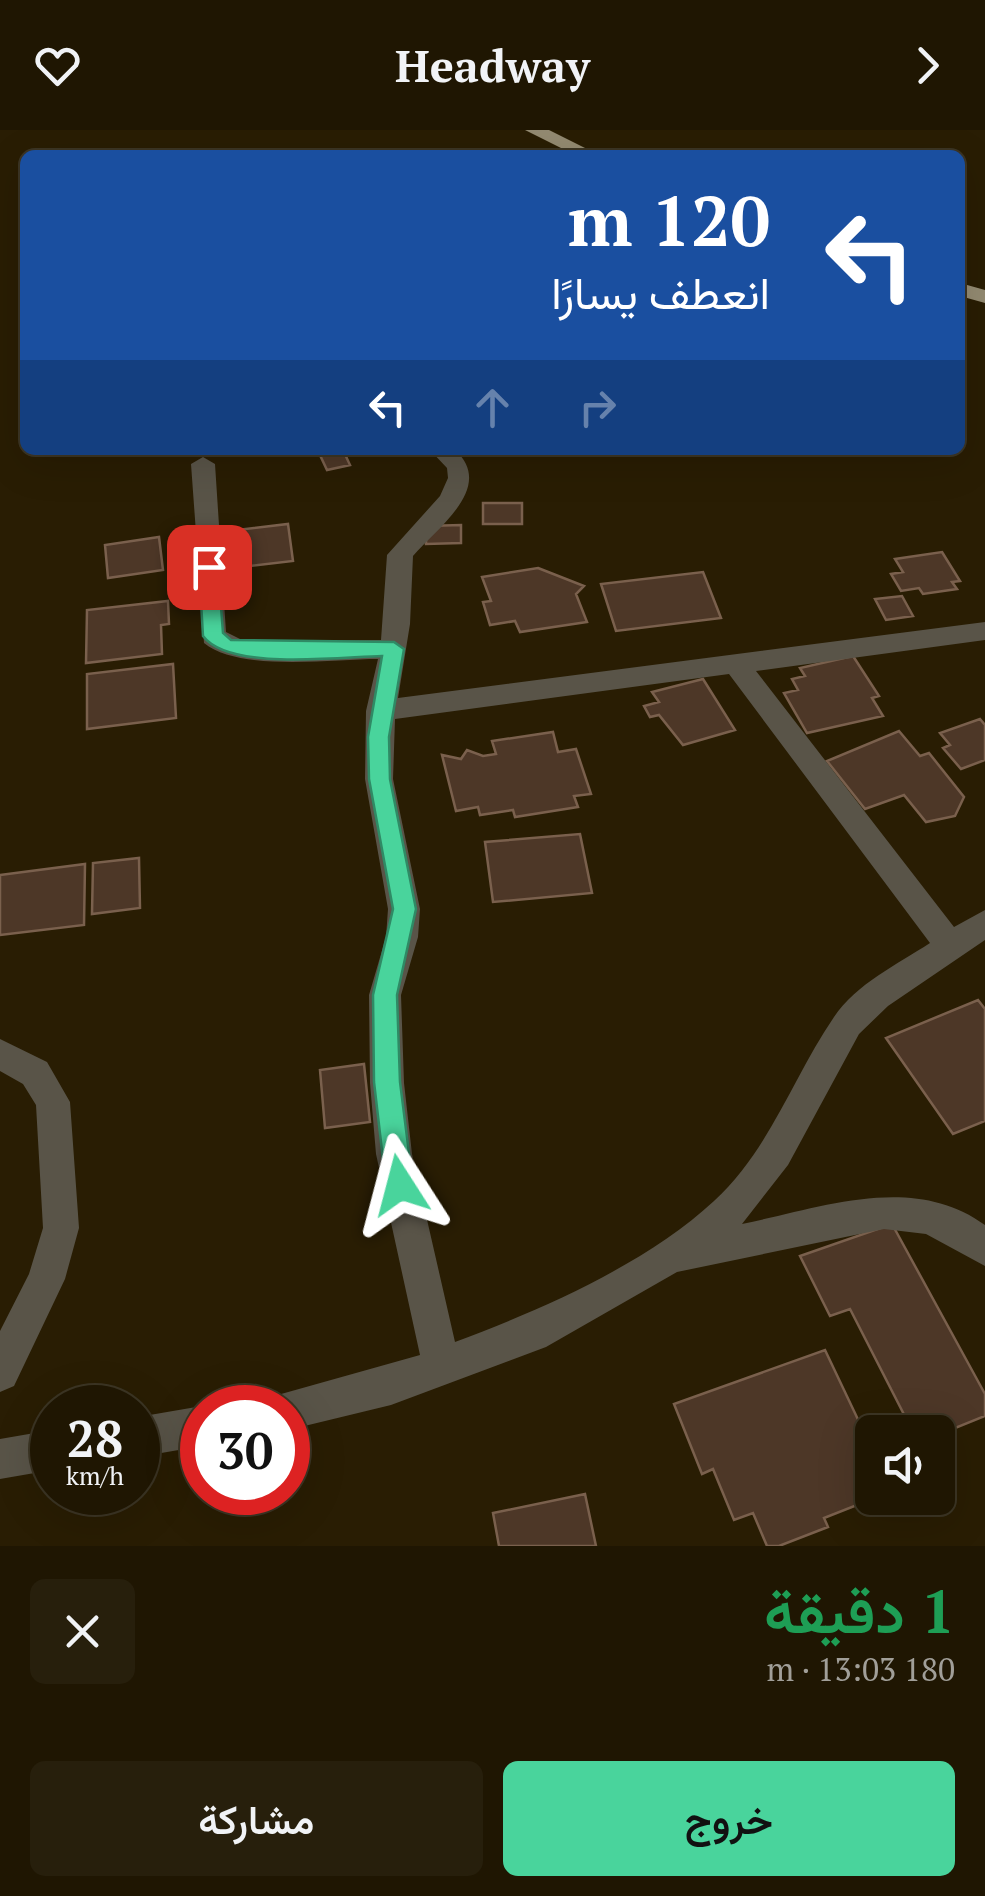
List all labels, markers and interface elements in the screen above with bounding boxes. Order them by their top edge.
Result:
text: Headway [395,35,590,95]
icon: heart [30,38,85,93]
icon: forward [900,38,955,93]
text: 120 m [568,173,770,266]
icon: left [805,190,935,320]
text: انعطف يسارًا [551,262,770,322]
icon: left [360,380,415,435]
icon: ahead [465,380,520,435]
icon: right [570,380,625,435]
pin [167,525,252,610]
icon: arrive [182,540,237,595]
position arrow [348,1133,452,1237]
speed limit sign: 30 [180,1385,310,1515]
text: 28 [67,1405,123,1471]
map controls [855,1415,955,1515]
button: sound [855,1415,955,1515]
text: km/h [66,1459,124,1492]
text: 1 دقيقة [764,1571,955,1650]
button: close [30,1579,135,1684]
text: 180 m · 13:03 [767,1648,955,1690]
button: مشاركة [30,1761,483,1876]
button: خروج [503,1761,955,1876]

